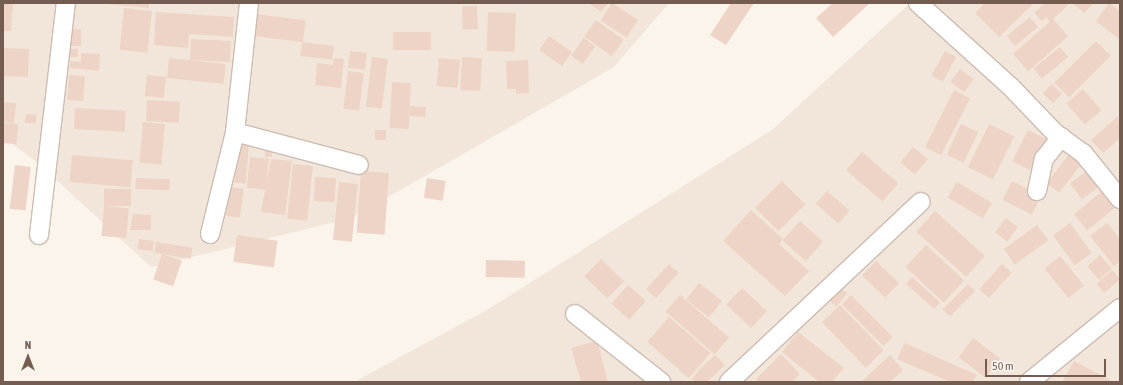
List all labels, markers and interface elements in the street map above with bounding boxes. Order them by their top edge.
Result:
north arrow [8,337,48,377]
text: N [25,339,31,351]
scale bar [987,351,1108,377]
text: 50 m [992,359,1014,373]

